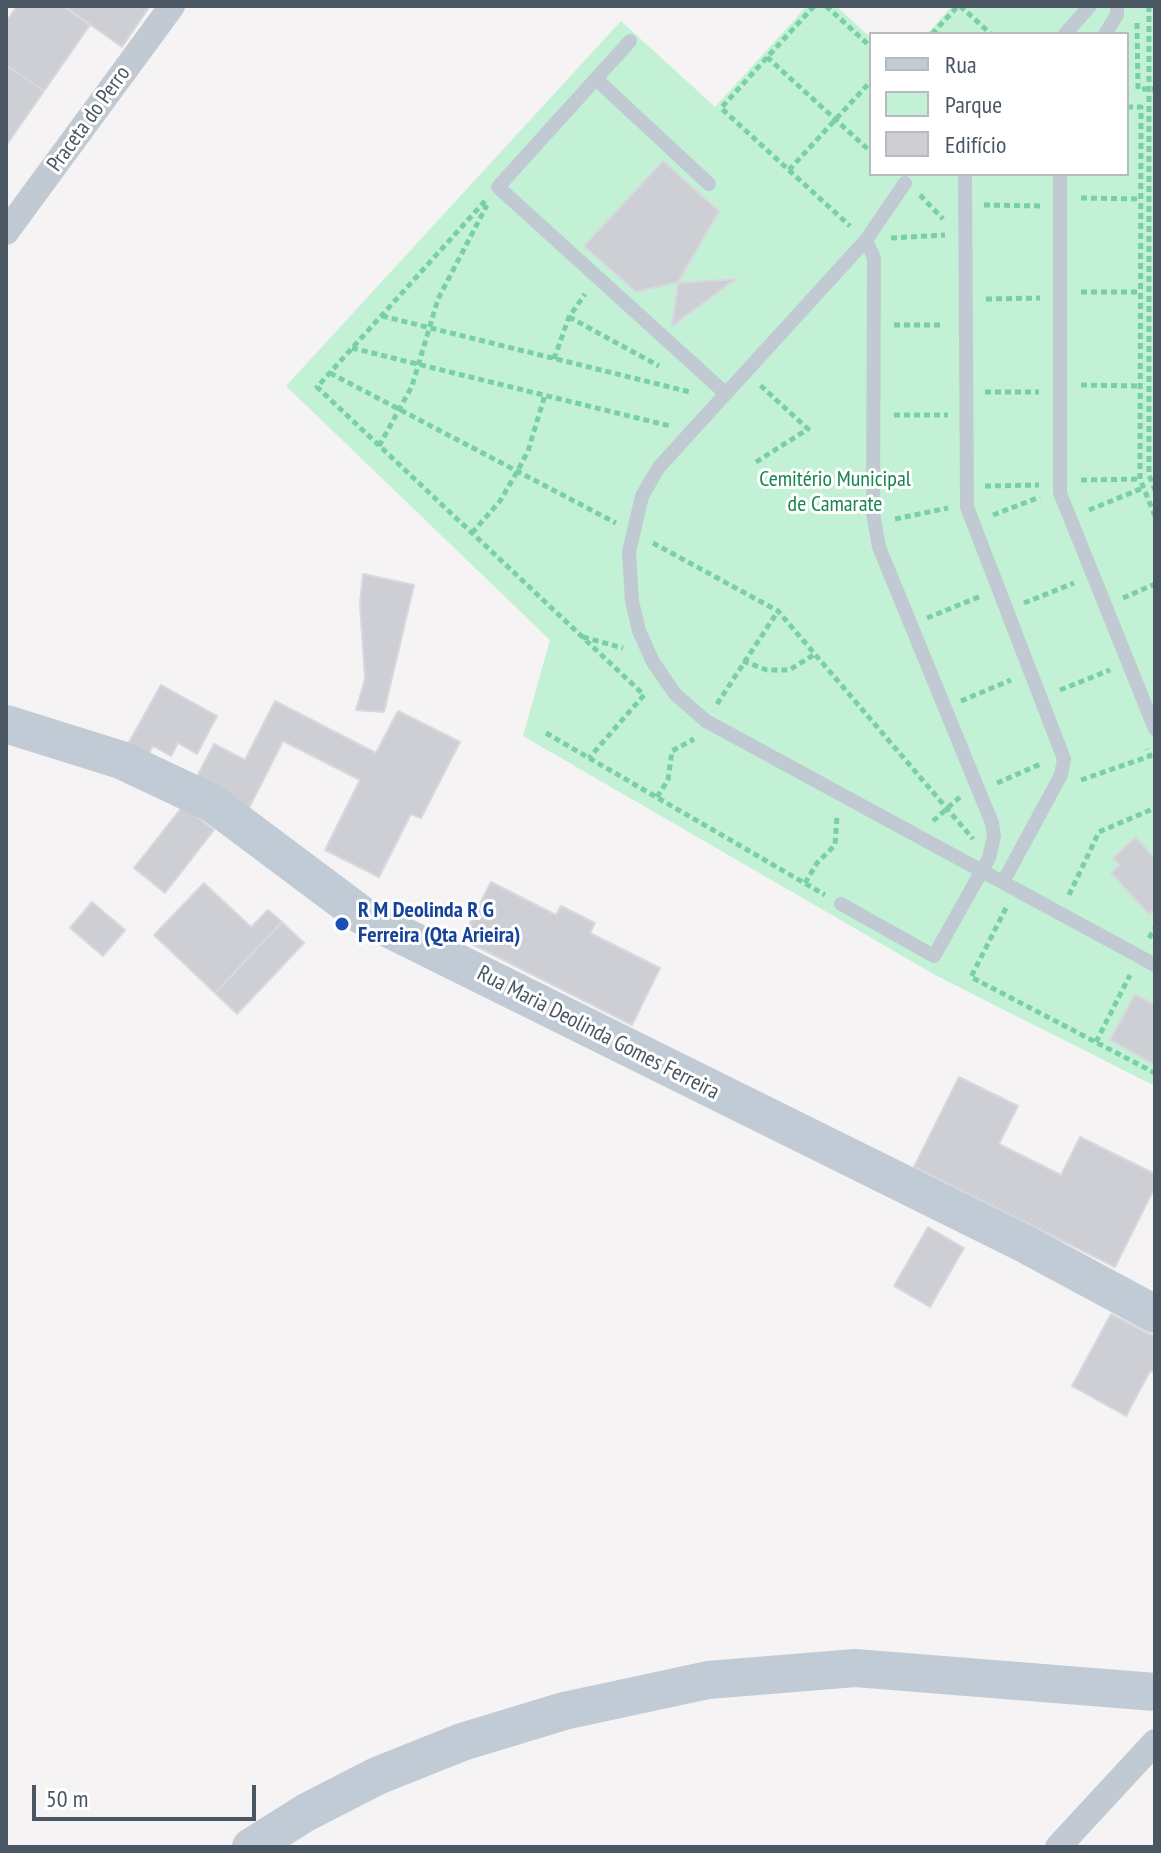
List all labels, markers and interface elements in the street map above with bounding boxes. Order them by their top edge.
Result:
legend [869,32,1129,176]
text: Rua [945,49,977,80]
street label: Praceta do Perro [42,61,136,177]
text: Parque [945,89,1002,120]
text: Edifício [945,129,1006,160]
park label: Cemitério Municipal de Camarate [759,467,911,518]
place label: R M Deolinda R G Ferreira (Qta Arieira) [358,898,520,950]
marker: R M Deolinda R G Ferreira (Qta Arieira) [333,915,351,933]
street label: Rua Maria Deolinda Gomes Ferreira [473,960,723,1106]
scale bar [36,1769,260,1819]
text: 50 m [46,1783,88,1814]

